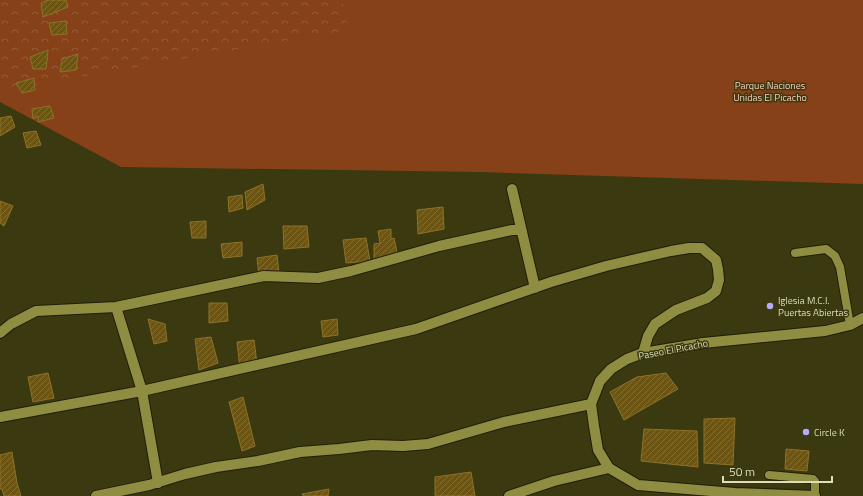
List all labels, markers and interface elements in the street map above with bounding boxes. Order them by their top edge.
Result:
park label: Parque Naciones Unidas El Picacho [733,78,807,105]
place label: Iglesia M.C.I. Puertas Abiertas [778,293,849,320]
marker: Iglesia M.C.I. Puertas Abiertas [765,301,775,311]
street label: Paseo El Picacho [637,335,709,364]
place label: Circle K [814,425,845,440]
marker: Circle K [801,427,811,437]
scale bar [723,458,832,484]
text: 50 m [729,462,755,481]

